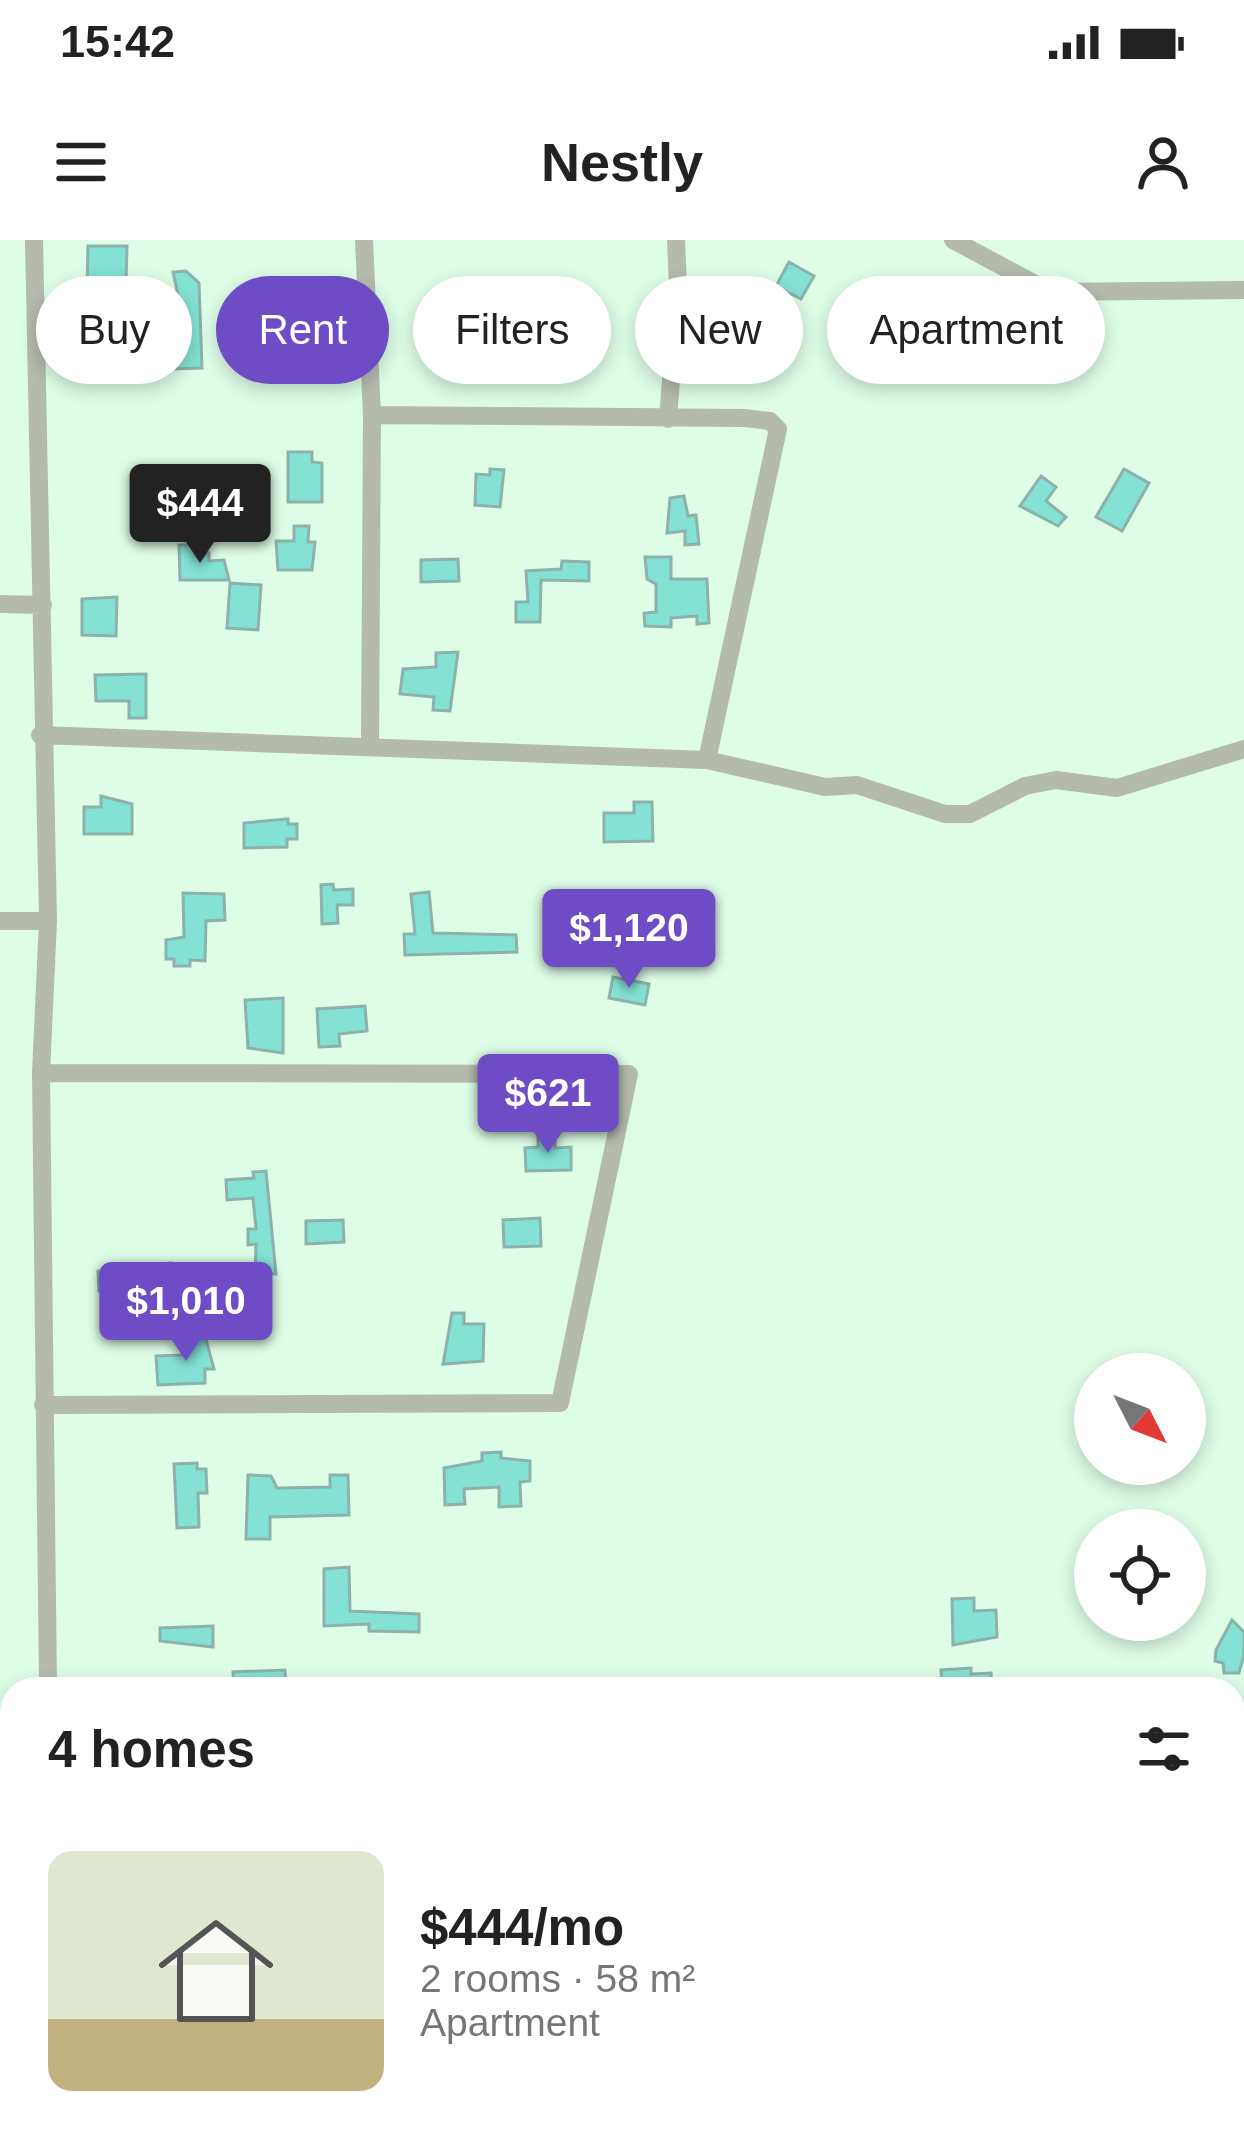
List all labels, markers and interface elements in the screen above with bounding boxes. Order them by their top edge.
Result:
text: 15:42 [60,16,175,67]
icon: menu [48,129,114,195]
icon: person [1130,129,1196,195]
text: Nestly [541,132,703,192]
chip: Buy [36,276,192,384]
chip: Rent [216,276,389,384]
chip: Filters [413,276,611,384]
chip: New [635,276,803,384]
chip: Apartment [827,276,1105,384]
pin: $444 [129,464,271,566]
text: $444 [157,481,243,524]
pin: $1,120 [531,889,727,991]
text: $1,120 [569,906,689,949]
pin: $621 [477,1054,619,1156]
text: $621 [505,1071,591,1114]
pin: $1,010 [88,1262,284,1364]
text: $1,010 [126,1279,246,1322]
north arrow [1074,1353,1206,1485]
map controls [1074,1353,1206,1641]
button: locate [1074,1509,1206,1641]
icon: filters [1131,1716,1197,1782]
text: 4 homes [48,1721,255,1778]
icon: home [144,1899,288,2043]
text: $444/mo [420,1899,624,1956]
text: 2 rooms · 58 m² [420,1957,695,2000]
text: Apartment [420,2001,600,2044]

